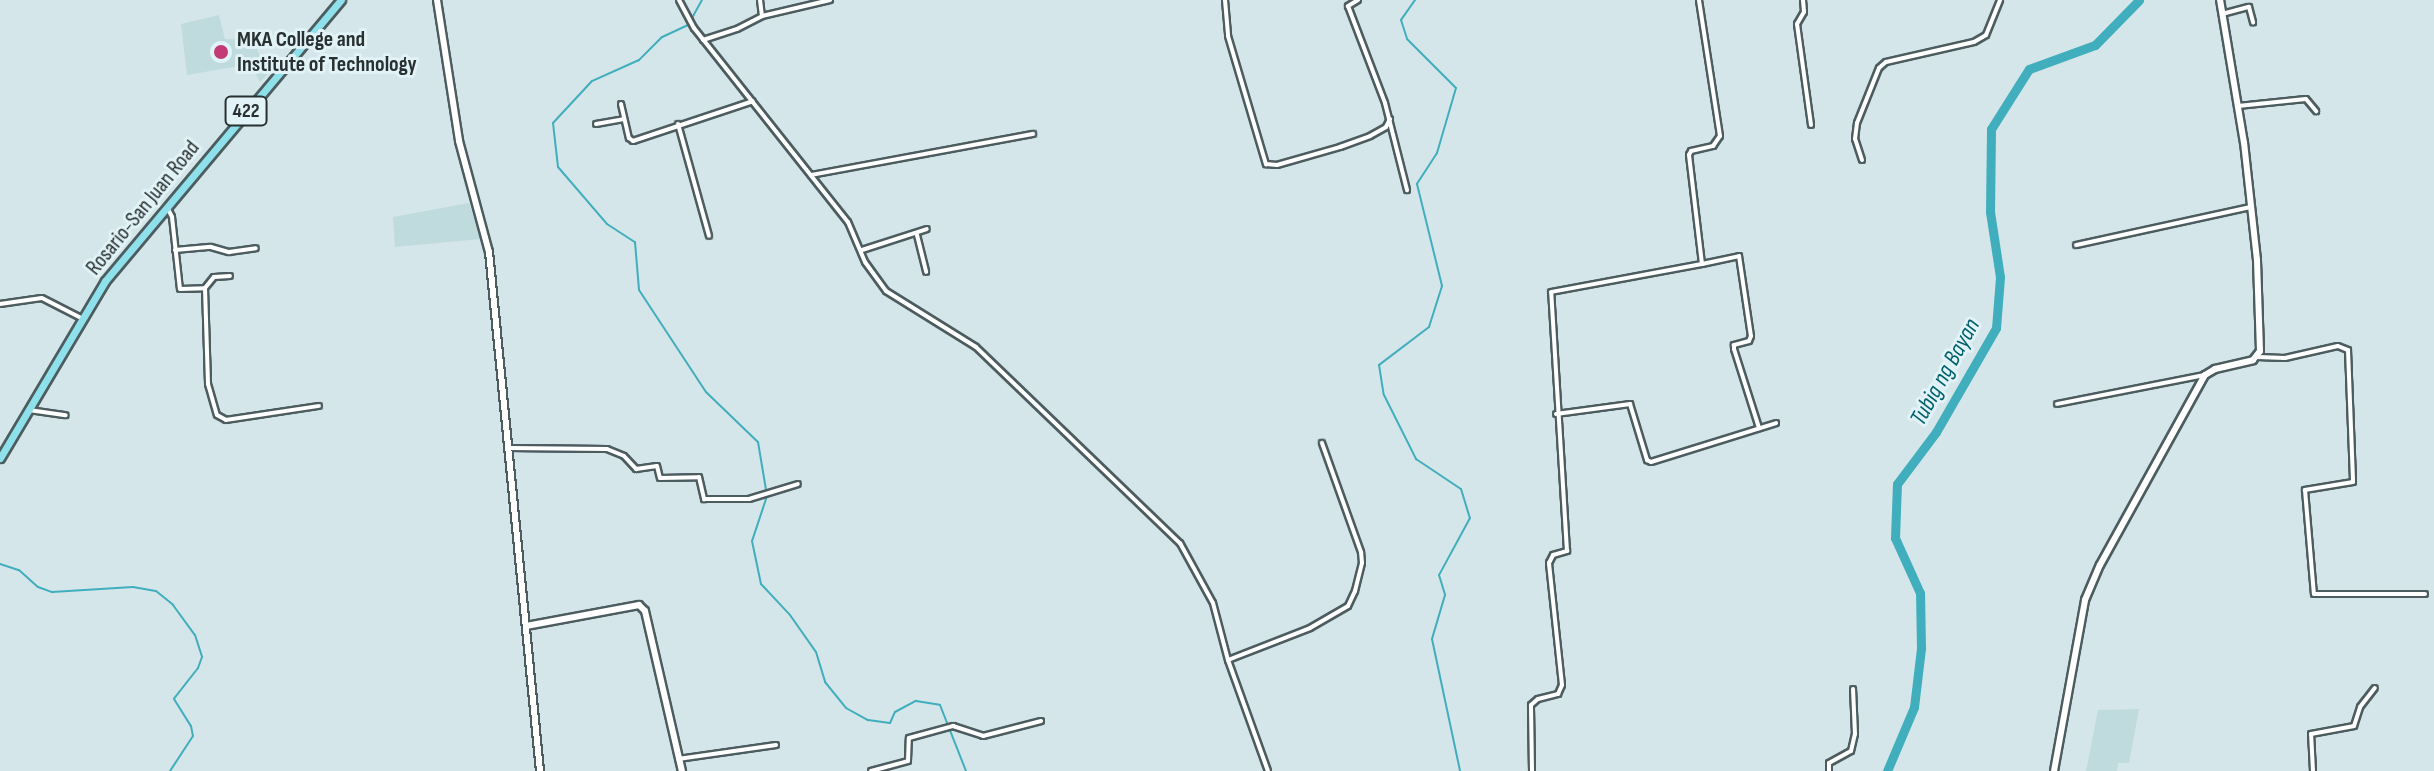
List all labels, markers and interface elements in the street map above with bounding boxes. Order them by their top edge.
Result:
place label: MKA College and Institute of Technology [237,26,417,78]
marker: MKA College and Institute of Technology [212,43,230,61]
road number: 422 [224,95,268,127]
street label: Rosario-San Juan Road [81,135,205,281]
water label: Tubig ng Bayan [1904,314,1986,430]

